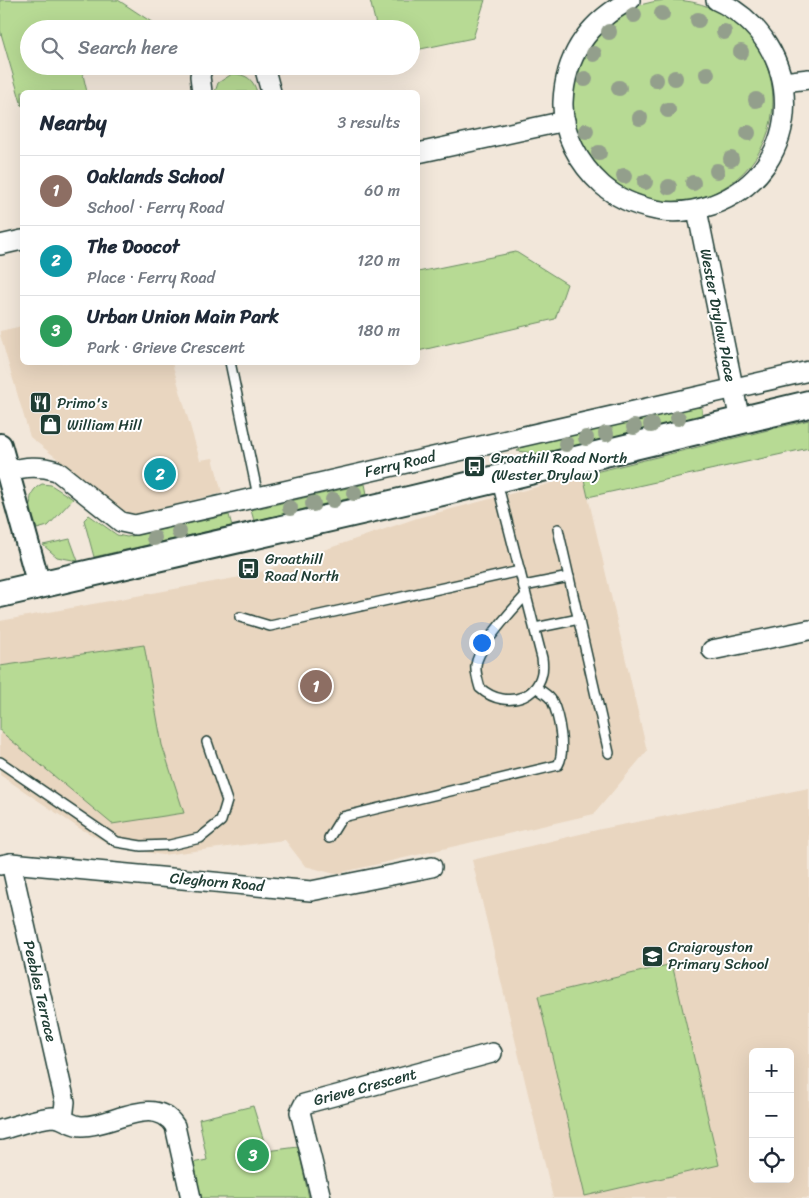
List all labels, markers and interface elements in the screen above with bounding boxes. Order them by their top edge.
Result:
search box [20,20,420,75]
text: Search here [78,31,178,64]
icon: search [38,34,66,62]
text: Nearby [40,104,106,142]
text: 3 results [337,108,400,137]
text: Oaklands School [87,160,224,193]
text: 1 [53,176,59,205]
text: 60 m [364,176,400,205]
text: School · Ferry Road [87,193,224,222]
text: The Doocot [87,230,179,263]
text: 2 [51,246,61,275]
text: 120 m [357,246,400,275]
street label: Wester Drylaw Place [692,246,744,384]
text: Place · Ferry Road [87,263,215,292]
text: Urban Union Main Park [87,300,279,333]
text: 3 [52,316,60,345]
text: 180 m [357,316,400,345]
text: Park · Grieve Crescent [87,333,245,362]
place label: Primo's [57,390,108,416]
restaurant icon: Primo's [29,391,53,415]
place label: William Hill [67,412,142,438]
shop icon: William Hill [39,413,63,437]
street label: Ferry Road [362,443,439,485]
place label: Groathill Road North (Wester Drylaw) [491,445,627,488]
pin: 2 [144,455,176,493]
bus stop icon: Groathill Road North (Wester Drylaw) [463,455,487,479]
place label: Groathill Road North [265,546,339,589]
bus stop icon: Groathill Road North [237,556,261,580]
your location [469,630,495,656]
pin: 1 [300,667,332,705]
street label: Cleghorn Road [169,865,266,899]
place label: Craigroyston Primary School [668,934,769,977]
street label: Peebles Terrace [16,938,64,1044]
school or university icon: Craigroyston Primary School [640,944,664,968]
map controls [749,1048,794,1183]
button: + [749,1048,794,1093]
street label: Grieve Crescent [311,1061,420,1113]
button: − [749,1093,794,1138]
pin: 3 [237,1136,269,1174]
button: locate [749,1138,794,1183]

